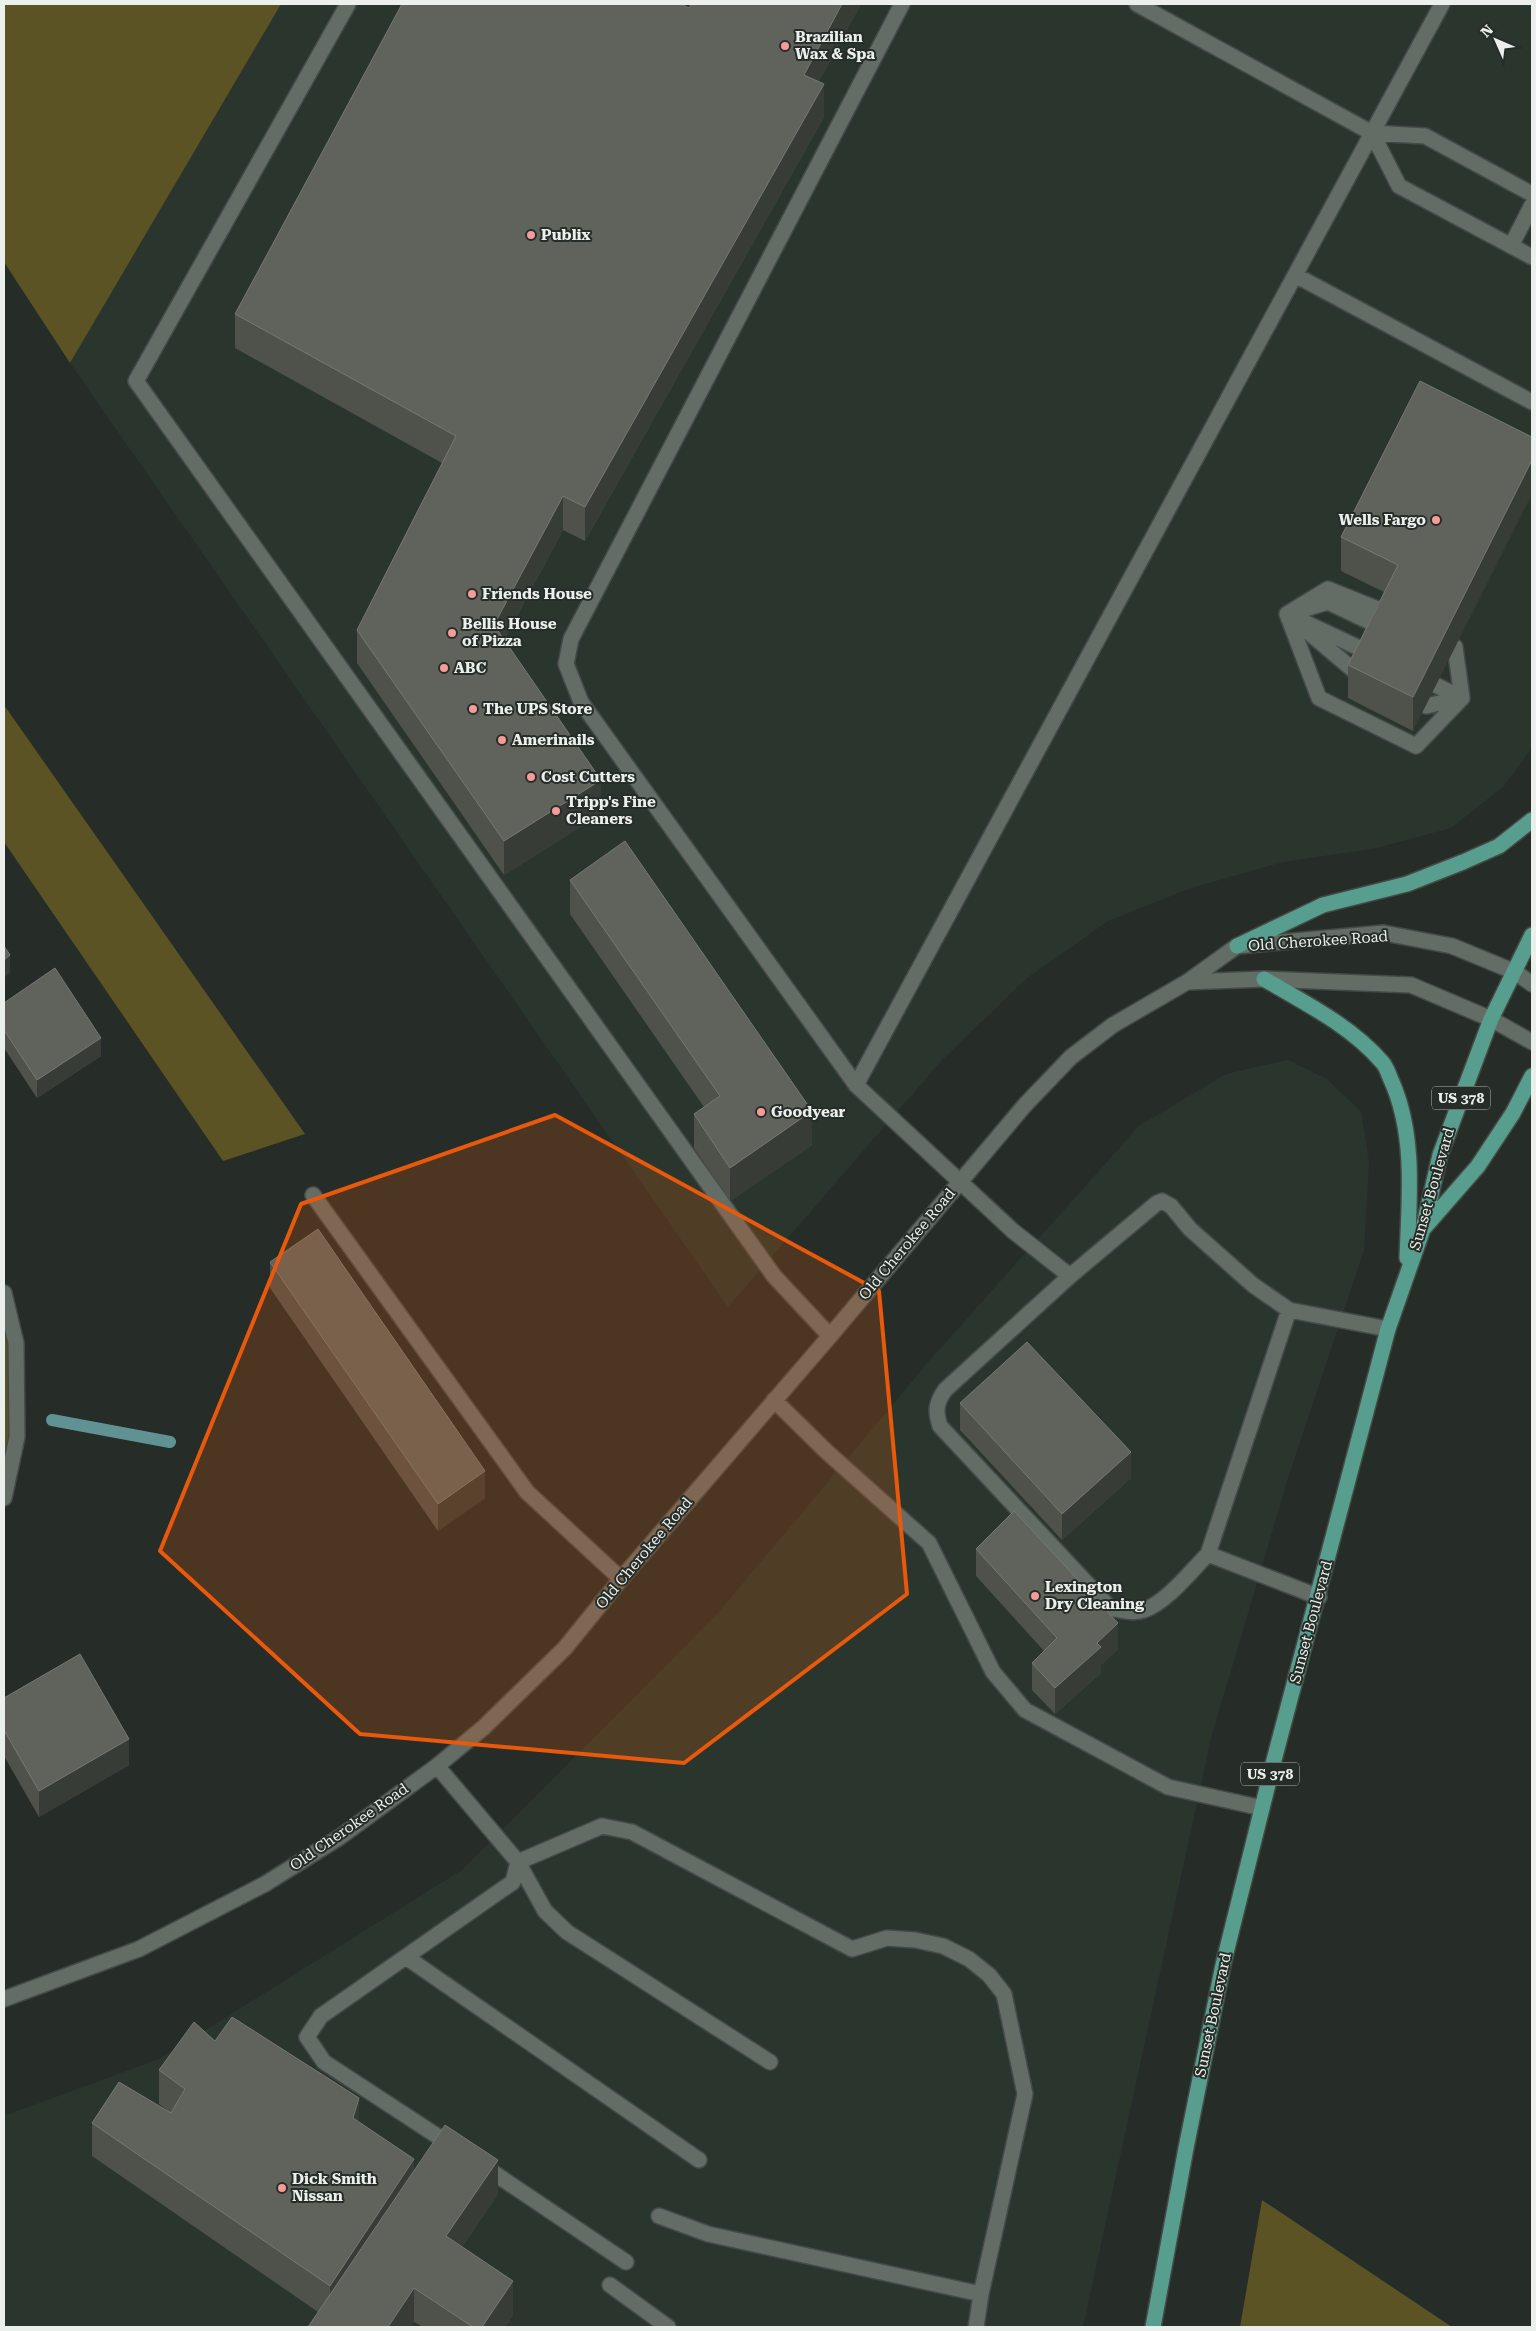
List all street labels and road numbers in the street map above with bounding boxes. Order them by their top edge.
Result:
street label: Old Cherokee Road [1247,927,1389,955]
road number: US 378 [1432,1086,1490,1110]
street label: Sunset Boulevard [1406,1125,1458,1252]
street label: Old Cherokee Road [855,1184,959,1303]
street label: Old Cherokee Road [592,1493,696,1612]
street label: Sunset Boulevard [1286,1558,1336,1685]
road number: US 378 [1241,1762,1299,1786]
street label: Old Cherokee Road [286,1779,412,1875]
street label: Sunset Boulevard [1191,1951,1235,2079]

